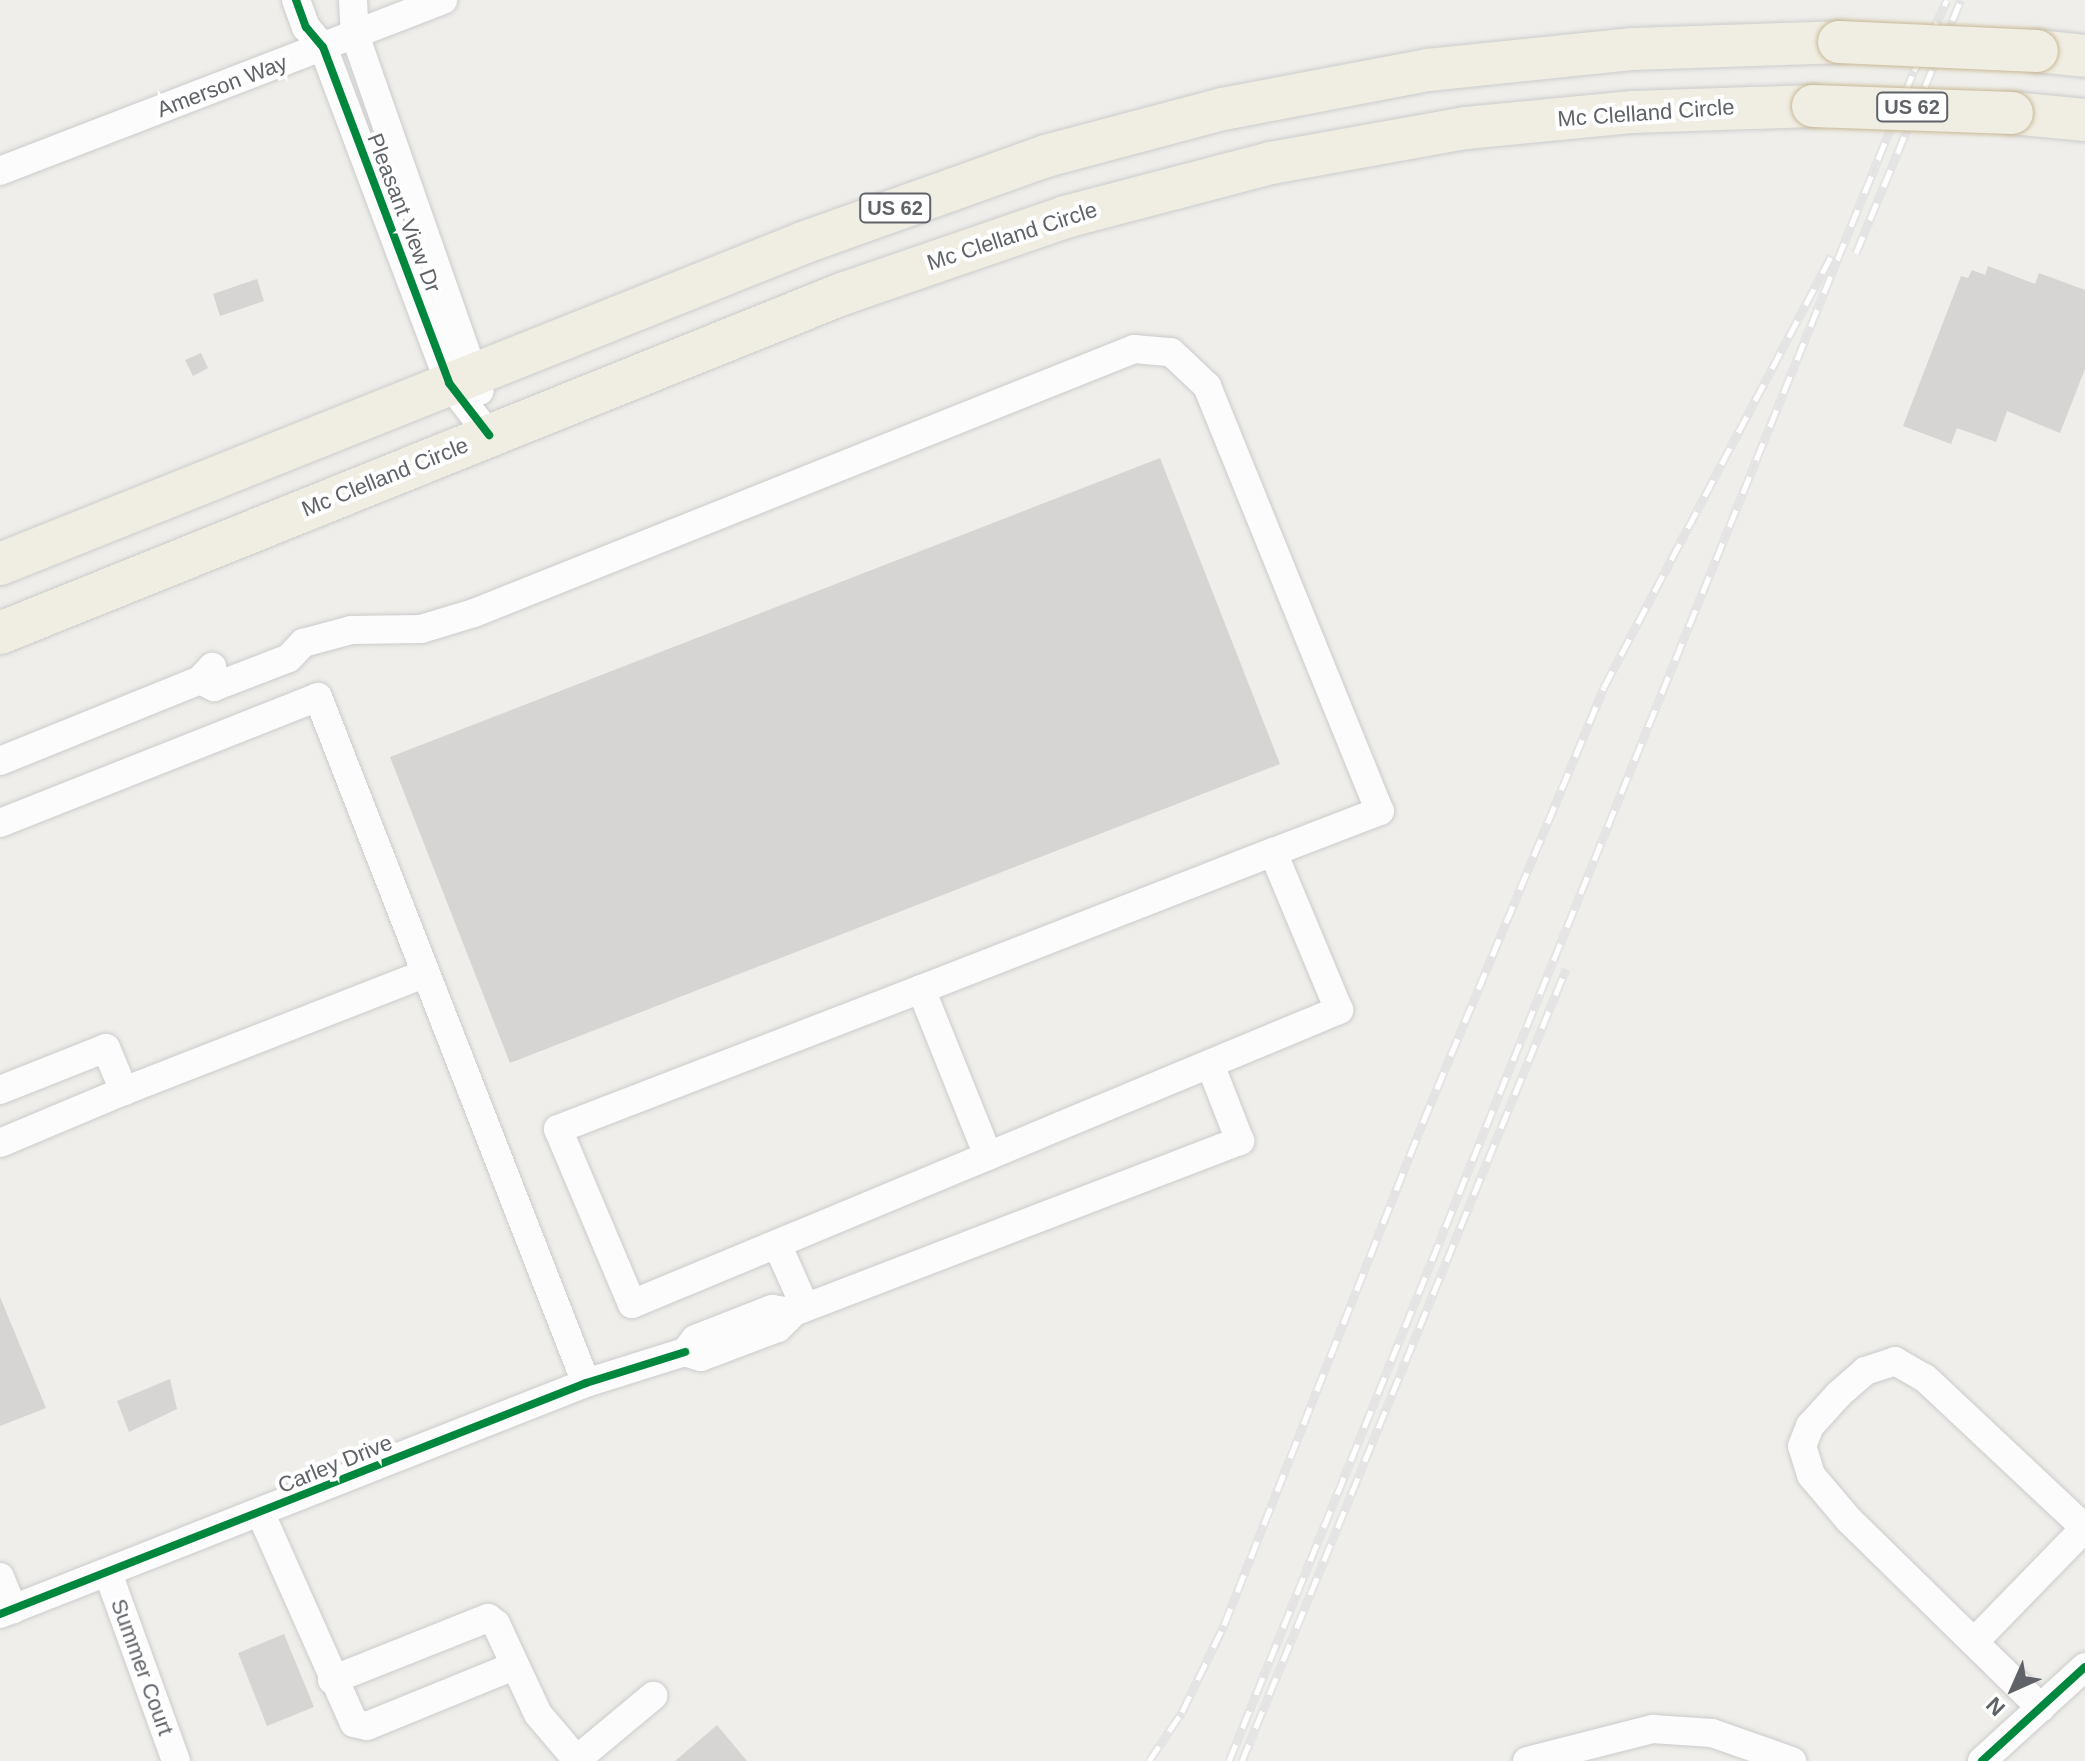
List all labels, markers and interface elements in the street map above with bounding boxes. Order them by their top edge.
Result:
street label: Amerson Way [153,49,291,123]
road number: US 62 [1876,91,1948,123]
street label: Mc Clelland Circle [1557,94,1735,132]
street label: Pleasant View Dr [362,130,446,296]
road number: US 62 [859,192,931,224]
street label: Mc Clelland Circle [924,196,1100,276]
street label: Mc Clelland Circle [298,432,472,522]
street label: Carley Drive [274,1429,396,1499]
street label: Summer Court [105,1595,179,1739]
north arrow [1973,1649,2053,1729]
text: N [1981,1692,2010,1721]

